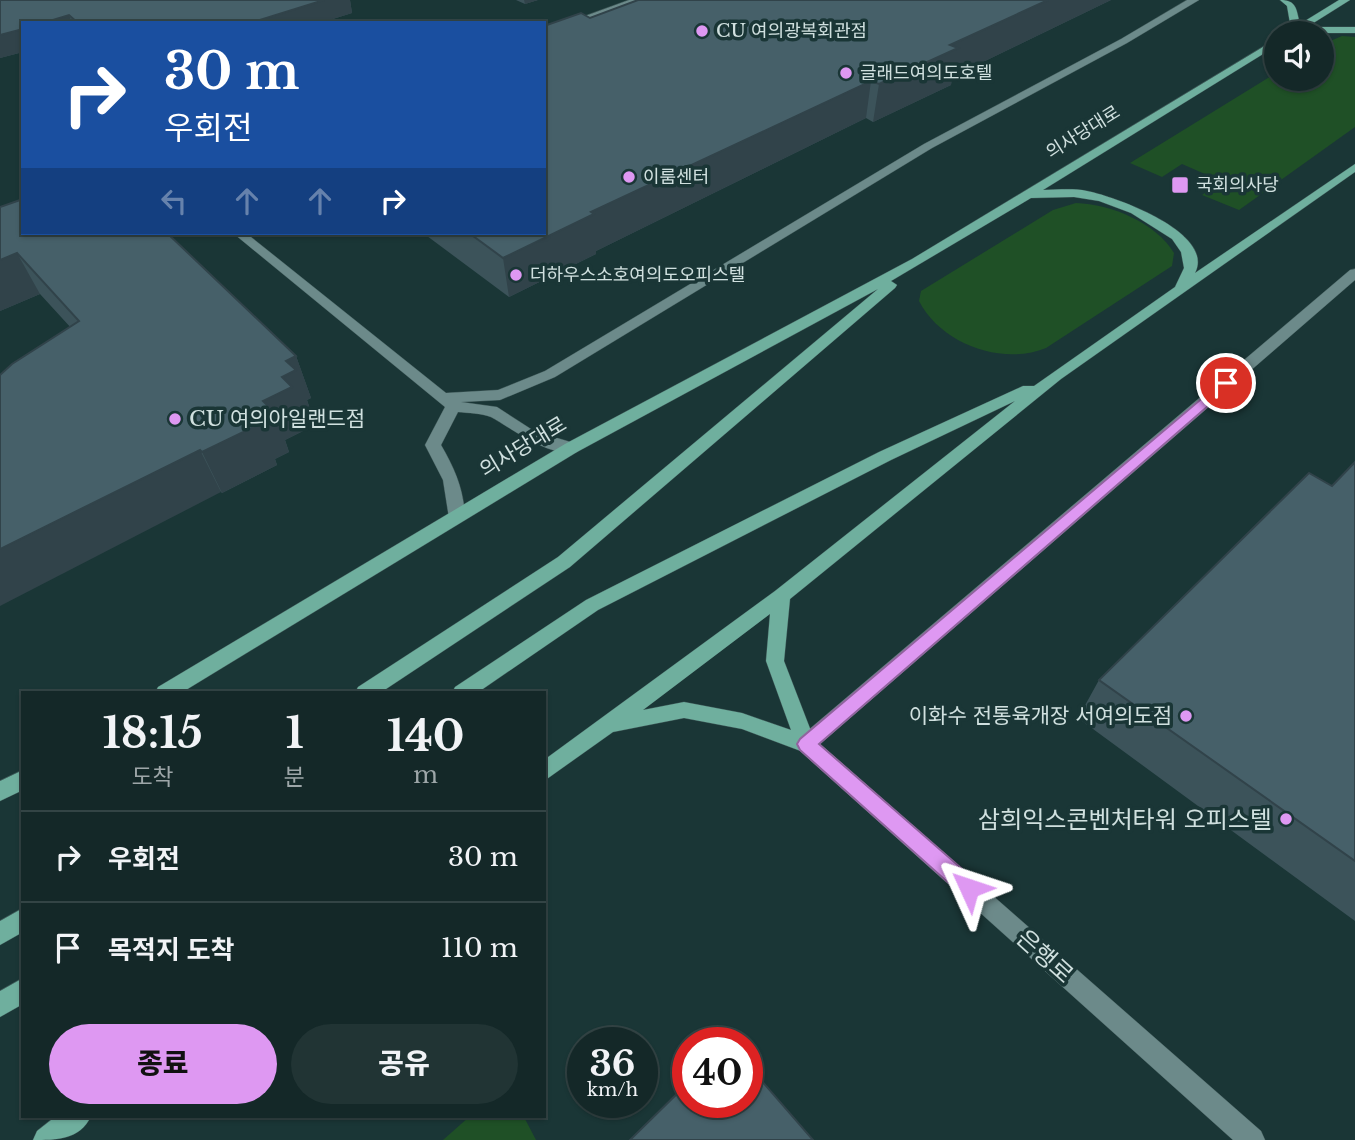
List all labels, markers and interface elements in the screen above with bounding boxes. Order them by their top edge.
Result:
place label: CU 여의광복회관점 [716,20,867,42]
map controls [1264,21,1334,91]
button: sound [1264,21,1334,91]
marker: CU 여의광복회관점 [694,23,710,39]
text: 30 m [164,41,299,102]
icon: right [49,49,140,140]
place label: 글래드여의도호텔 [860,62,992,84]
marker: 글래드여의도호텔 [838,65,854,81]
street label: 의사당대로 [1042,101,1124,163]
text: 우회전 [164,108,252,148]
place label: 이룸센터 [643,166,709,188]
marker: 이룸센터 [621,169,637,185]
place label: 국회의사당 [1196,174,1279,196]
marker: 국회의사당 [1170,175,1190,195]
icon: left [155,182,193,220]
icon: ahead [228,182,266,220]
icon: ahead [301,182,339,220]
icon: right [374,182,412,220]
place label: 더하우스소호여의도오피스텔 [530,264,745,286]
marker: 더하우스소호여의도오피스텔 [508,267,524,283]
pin [1196,353,1256,413]
icon: arrive [1207,364,1245,402]
place label: CU 여의아일랜드점 [189,406,365,432]
marker: CU 여의아일랜드점 [167,411,183,427]
street label: 의사당대로 [475,411,571,483]
place label: 이화수 전통육개장 서여의도점 [909,703,1172,729]
text: 18:15 [102,707,203,759]
text: 1 [285,707,304,759]
marker: 이화수 전통육개장 서여의도점 [1178,708,1194,724]
text: 140 [387,710,465,762]
text: m [413,761,438,789]
text: 도착 [131,763,174,791]
text: 분 [284,763,305,791]
place label: 삼희익스콘벤처타워 오피스텔 [978,805,1272,834]
marker: 삼희익스콘벤처타워 오피스텔 [1278,811,1294,827]
icon: right [49,838,87,876]
text: 30 m [448,841,518,873]
text: 우회전 [108,843,180,875]
position arrow [932,851,1006,925]
street label: 은행로 [1011,923,1079,989]
icon: arrive [49,929,87,967]
text: 110 m [441,932,518,964]
text: 목적지 도착 [108,934,235,966]
button: 종료 [49,1024,277,1104]
button: 공유 [291,1024,518,1104]
speed limit sign: 40 [672,1027,763,1118]
text: 36 [590,1042,635,1085]
text: km/h [587,1079,638,1101]

